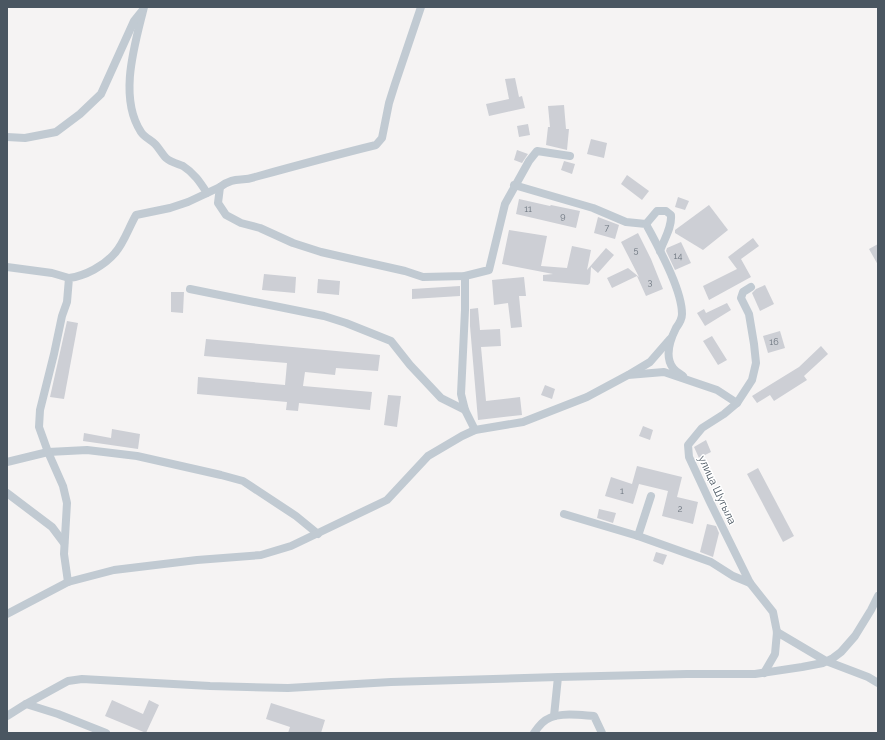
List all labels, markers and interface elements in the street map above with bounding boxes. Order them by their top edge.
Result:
house number: 11 [524,204,532,214]
house number: 9 [560,211,566,221]
house number: 7 [605,223,610,233]
house number: 5 [634,245,639,255]
house number: 14 [674,251,682,261]
house number: 3 [648,277,653,287]
house number: 16 [769,337,779,347]
street label: улица Шугыла [695,453,739,527]
house number: 1 [620,486,624,496]
house number: 2 [678,504,683,514]

